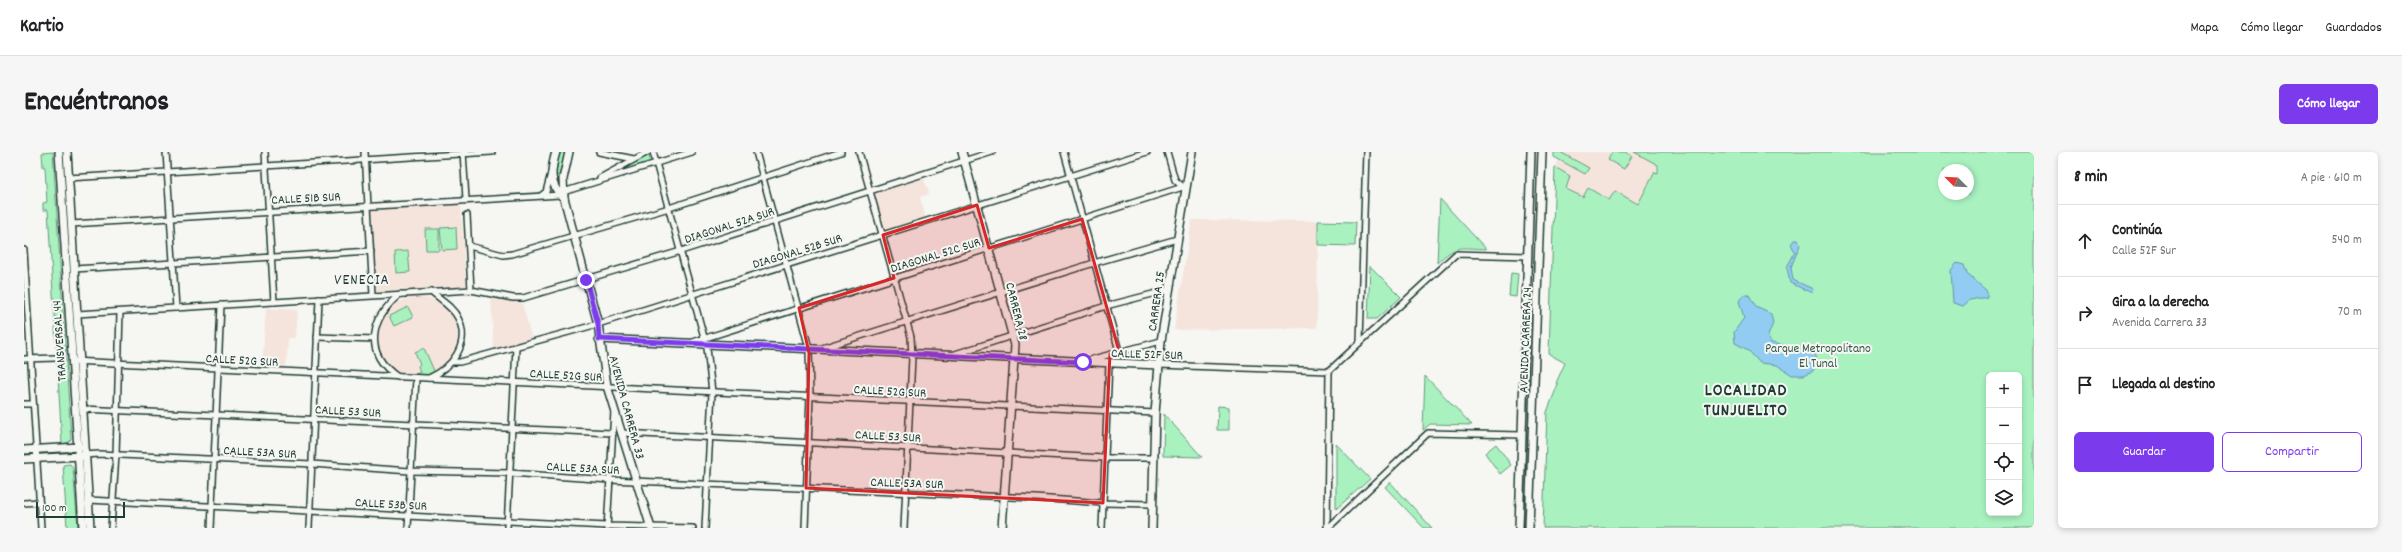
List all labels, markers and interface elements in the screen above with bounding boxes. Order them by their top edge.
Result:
text: Kartio [20,14,64,41]
text: Mapa [2191,18,2218,38]
text: Cómo llegar [2240,18,2303,38]
text: Guardados [2325,18,2382,38]
text: Encuéntranos [24,84,169,124]
button: Cómo llegar [2279,84,2378,124]
north arrow [1938,164,1974,200]
text: 8 min [2074,166,2107,190]
text: A pie · 610 m [2301,169,2362,188]
street label: CALLE 51B SUR [271,188,341,211]
street label: DIAGONAL 52A SUR [682,203,777,250]
text: Continúa [2112,220,2162,242]
street label: DIAGONAL 52B SUR [751,230,845,275]
icon: ahead [2074,230,2096,252]
text: 540 m [2332,231,2362,250]
street label: DIAGONAL 52C SUR [888,234,983,279]
text: Calle 52F Sur [2112,242,2176,261]
district label: VENECIA [334,270,390,292]
street label: CARRERA 25 [1144,270,1171,332]
route end [577,271,595,289]
street label: CARRERA 28 [999,280,1032,343]
street label: AVENIDA CARRERA 24 [1515,287,1538,393]
text: Gira a la derecha [2112,292,2209,314]
street label: TRANSVERSAL 44 [48,300,73,382]
icon: right [2074,302,2096,324]
text: 70 m [2338,303,2362,322]
text: Avenida Carrera 33 [2112,314,2207,333]
park label: Parque Metropolitano El Tunal [1765,340,1871,374]
street label: CALLE 52F SUR [1111,345,1183,366]
street label: CALLE 52G SUR [205,350,279,373]
route start [1074,353,1092,371]
street label: AVENIDA CARRERA 33 [603,354,649,462]
street label: CALLE 52G SUR [529,365,603,388]
map controls [1986,372,2022,516]
button: + [1986,372,2022,408]
icon: arrive [2074,374,2096,396]
text: Llegada al destino [2112,374,2215,396]
district label: LOCALIDAD TUNJUELITO [1704,380,1788,424]
street label: CALLE 52G SUR [853,381,927,404]
street label: CALLE 53 SUR [314,401,381,424]
button: − [1986,408,2022,444]
street label: CALLE 53 SUR [854,426,921,449]
button: Guardar [2074,432,2214,472]
button: Compartir [2222,432,2362,472]
street label: CALLE 53A SUR [223,442,297,465]
button: locate [1986,444,2022,480]
street label: CALLE 53A SUR [546,458,620,481]
street label: CALLE 53A SUR [870,474,944,495]
button: layers [1986,480,2022,516]
street label: CALLE 53B SUR [354,494,427,517]
scale bar [36,500,125,519]
text: 100 m [42,501,66,517]

